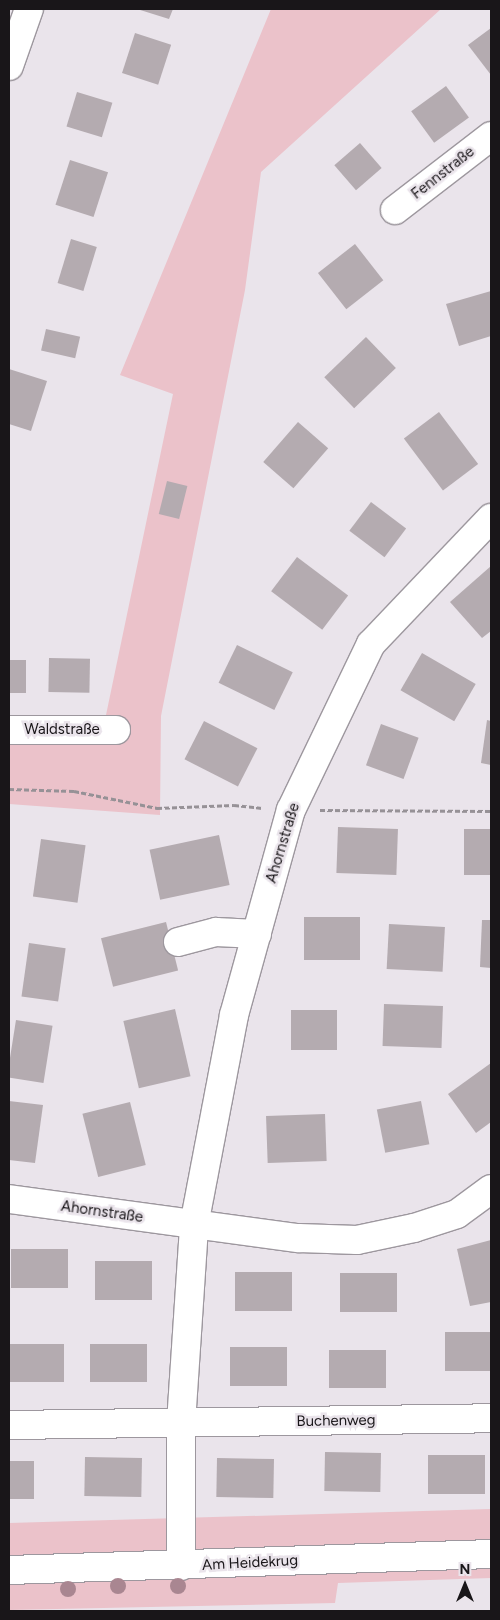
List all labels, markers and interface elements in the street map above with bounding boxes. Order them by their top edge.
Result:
street label: Fennstraße [408,143,478,203]
street label: Waldstraße [24,721,100,739]
street label: Ahornstraße [262,801,304,885]
street label: Ahornstraße [60,1197,144,1227]
street label: Buchenweg [296,1411,376,1431]
street label: Am Heidekrug [202,1551,298,1575]
north arrow [440,1560,490,1610]
text: N [460,1561,470,1578]

